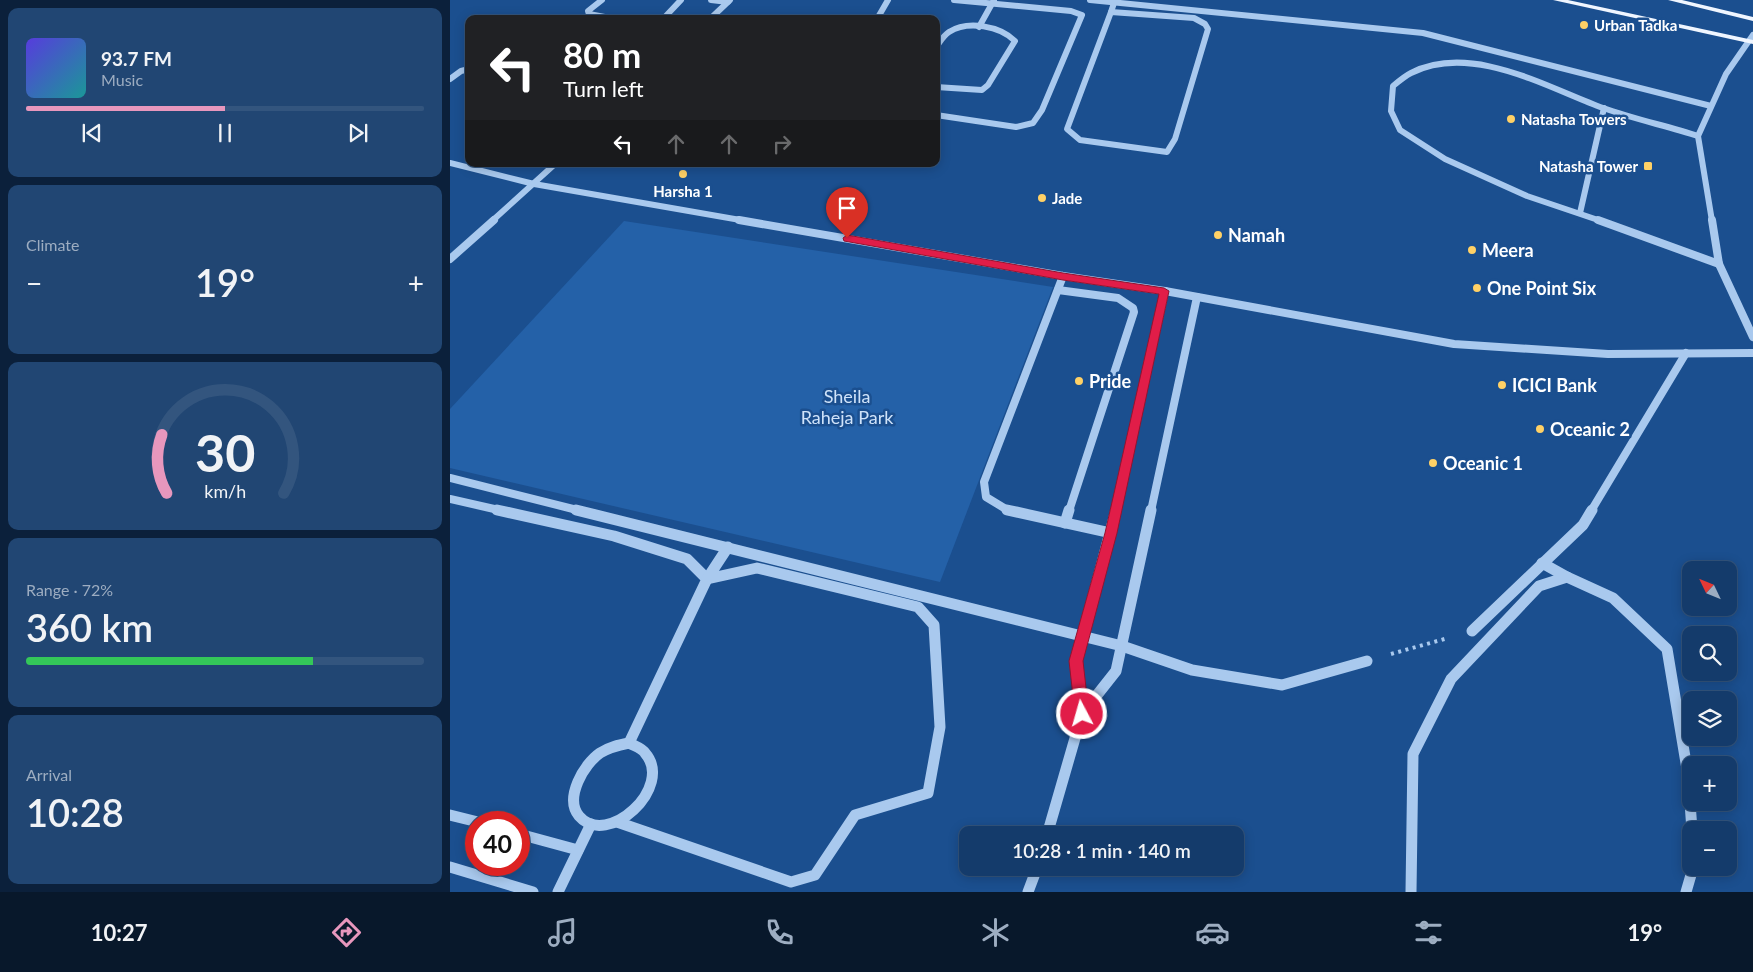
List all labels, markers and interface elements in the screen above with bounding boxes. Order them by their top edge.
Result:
place label: Urban Tadka [1594,16,1677,34]
marker: Urban Tadka [1578,19,1590,31]
text: 80 m [563,33,641,75]
icon: left [480,35,545,100]
text: 93.7 FM [101,47,172,70]
text: Music [101,70,143,89]
text: Turn left [563,75,644,102]
place label: Natasha Towers [1521,110,1627,128]
marker: Natasha Towers [1505,113,1517,125]
icon: previous [78,119,106,147]
icon: pause [211,119,239,147]
icon: next [344,119,372,147]
icon: left [609,130,637,158]
icon: ahead [662,130,690,158]
icon: ahead [715,130,743,158]
icon: right [768,130,796,158]
place label: Natasha Tower [1539,157,1638,175]
marker: Natasha Tower [1642,160,1654,172]
marker: Harsha 1 [677,168,689,180]
place label: Harsha 1 [653,182,713,200]
pin [826,187,868,238]
place label: Jade [1052,189,1082,207]
marker: Jade [1036,192,1048,204]
icon: arrive [833,194,861,222]
place label: Namah [1228,224,1285,246]
marker: Namah [1212,229,1224,241]
text: Climate [26,235,79,254]
place label: Meera [1482,239,1534,261]
marker: Meera [1466,244,1478,256]
text: 19° [195,259,255,305]
text: − [26,266,42,300]
text: + [408,266,424,300]
place label: One Point Six [1487,277,1597,299]
marker: One Point Six [1471,282,1483,294]
place label: Pride [1089,370,1131,392]
place label: ICICI Bank [1512,374,1597,396]
marker: Pride [1073,375,1085,387]
marker: ICICI Bank [1496,379,1508,391]
park label: Sheila Raheja Park [801,385,894,428]
place label: Oceanic 2 [1550,418,1630,440]
text: 30 [195,421,255,483]
marker: Oceanic 2 [1534,423,1546,435]
place label: Oceanic 1 [1443,452,1523,474]
marker: Oceanic 1 [1427,457,1439,469]
text: km/h [204,480,246,502]
north arrow [1682,561,1738,616]
map controls [1682,561,1737,876]
text: Range · 72% [26,580,113,599]
text: 360 km [26,604,153,650]
button: search [1682,626,1737,681]
position arrow [1055,687,1107,739]
button: layers [1682,691,1737,746]
button: + [1682,756,1737,811]
text: Arrival [26,765,72,784]
text: 10:28 [26,789,124,835]
speed limit sign: 40 [465,811,530,876]
button: − [1682,821,1737,876]
text: 10:28 · 1 min · 140 m [1012,839,1191,862]
icon: directions [329,915,364,950]
icon: music [545,915,580,950]
icon: phone [762,915,797,950]
icon: climate [978,915,1013,950]
icon: car [1195,915,1230,950]
icon: filters [1411,915,1446,950]
text: 10:27 [91,919,147,946]
text: 19° [1628,919,1662,946]

